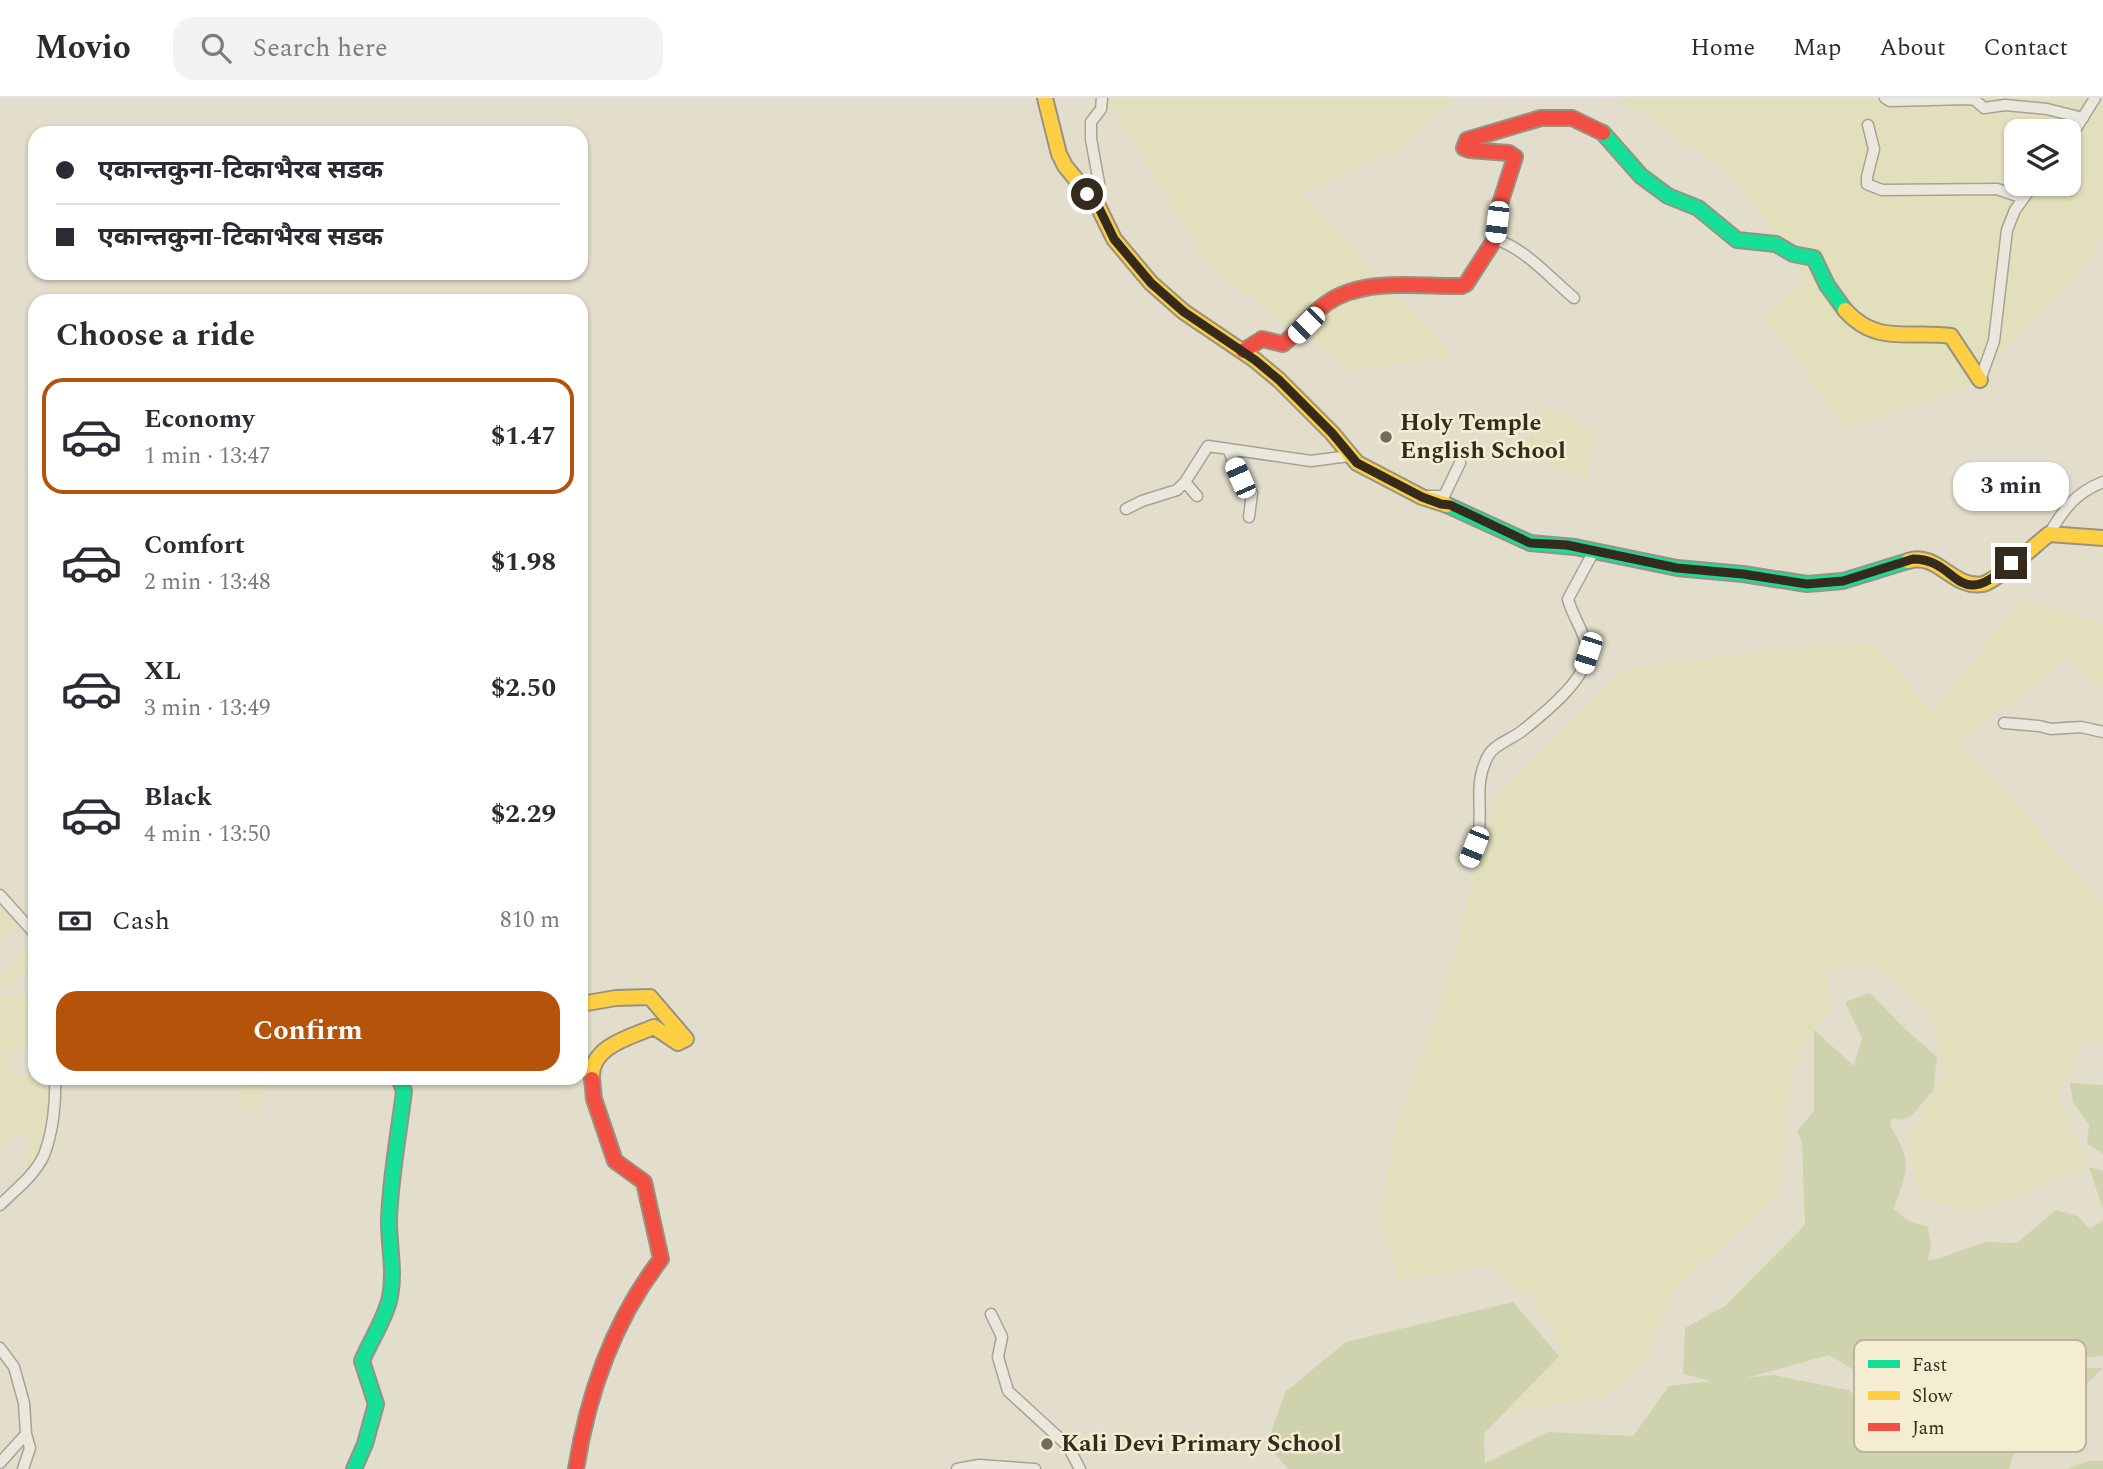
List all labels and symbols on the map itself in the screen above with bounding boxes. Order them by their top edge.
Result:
route start [1071,178,1103,210]
car [1485,200,1510,244]
car [1284,303,1329,347]
place label: Holy Temple English School [1400,405,1566,469]
marker: Holy Temple English School [1378,429,1394,445]
car [1222,455,1259,501]
callout: 3 min [1953,462,2069,510]
route end [1995,547,2027,579]
car [1572,630,1605,676]
car [1457,824,1492,870]
legend [1854,1340,2086,1452]
text: Fast [1912,1351,1948,1380]
text: Slow [1912,1382,1953,1411]
text: Jam [1912,1414,1944,1443]
place label: Kali Devi Primary School [1061,1426,1342,1462]
marker: Kali Devi Primary School [1039,1436,1055,1452]

